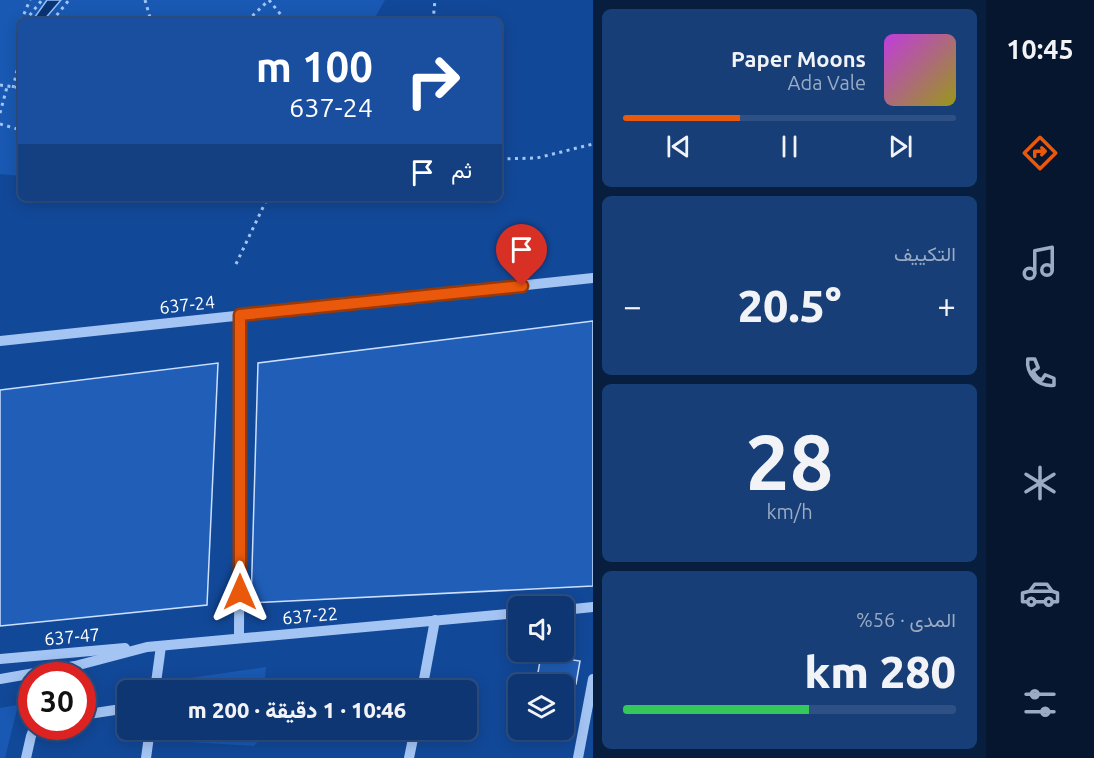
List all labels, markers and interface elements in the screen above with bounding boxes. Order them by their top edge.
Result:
text: 10:45 [1006,34,1074,64]
icon: right [394,42,472,120]
text: 100 m [256,43,373,90]
text: Paper Moons [731,46,866,71]
text: Ada Vale [788,71,866,94]
text: 637-24 [289,92,373,122]
icon: previous [662,130,695,163]
icon: pause [773,130,806,163]
icon: next [884,130,917,163]
icon: directions [1019,132,1061,174]
icon: arrive [406,156,439,189]
text: ثم [451,157,472,182]
pin [496,224,547,286]
icon: arrive [505,233,538,266]
text: التكييف [894,242,956,265]
icon: music [1019,242,1061,284]
text: 20.5° [738,280,841,331]
text: − [623,287,642,324]
text: + [937,287,956,324]
street label: 637-24 [158,291,216,317]
icon: phone [1019,352,1061,394]
text: 28 [746,417,834,505]
icon: climate [1019,462,1061,504]
text: km/h [766,500,813,523]
position arrow [208,560,272,624]
icon: car [1019,572,1061,614]
map controls [508,596,574,740]
button: sound [508,596,574,662]
street label: 637-22 [281,603,339,627]
text: المدى · 56% [856,608,956,631]
street label: 637-47 [43,624,101,648]
text: 280 km [804,646,956,697]
speed limit sign: 30 [18,662,96,740]
button: layers [508,674,574,740]
icon: filters [1019,682,1061,724]
text: 10:46 · 1 دقيقة · 200 m [188,697,406,722]

